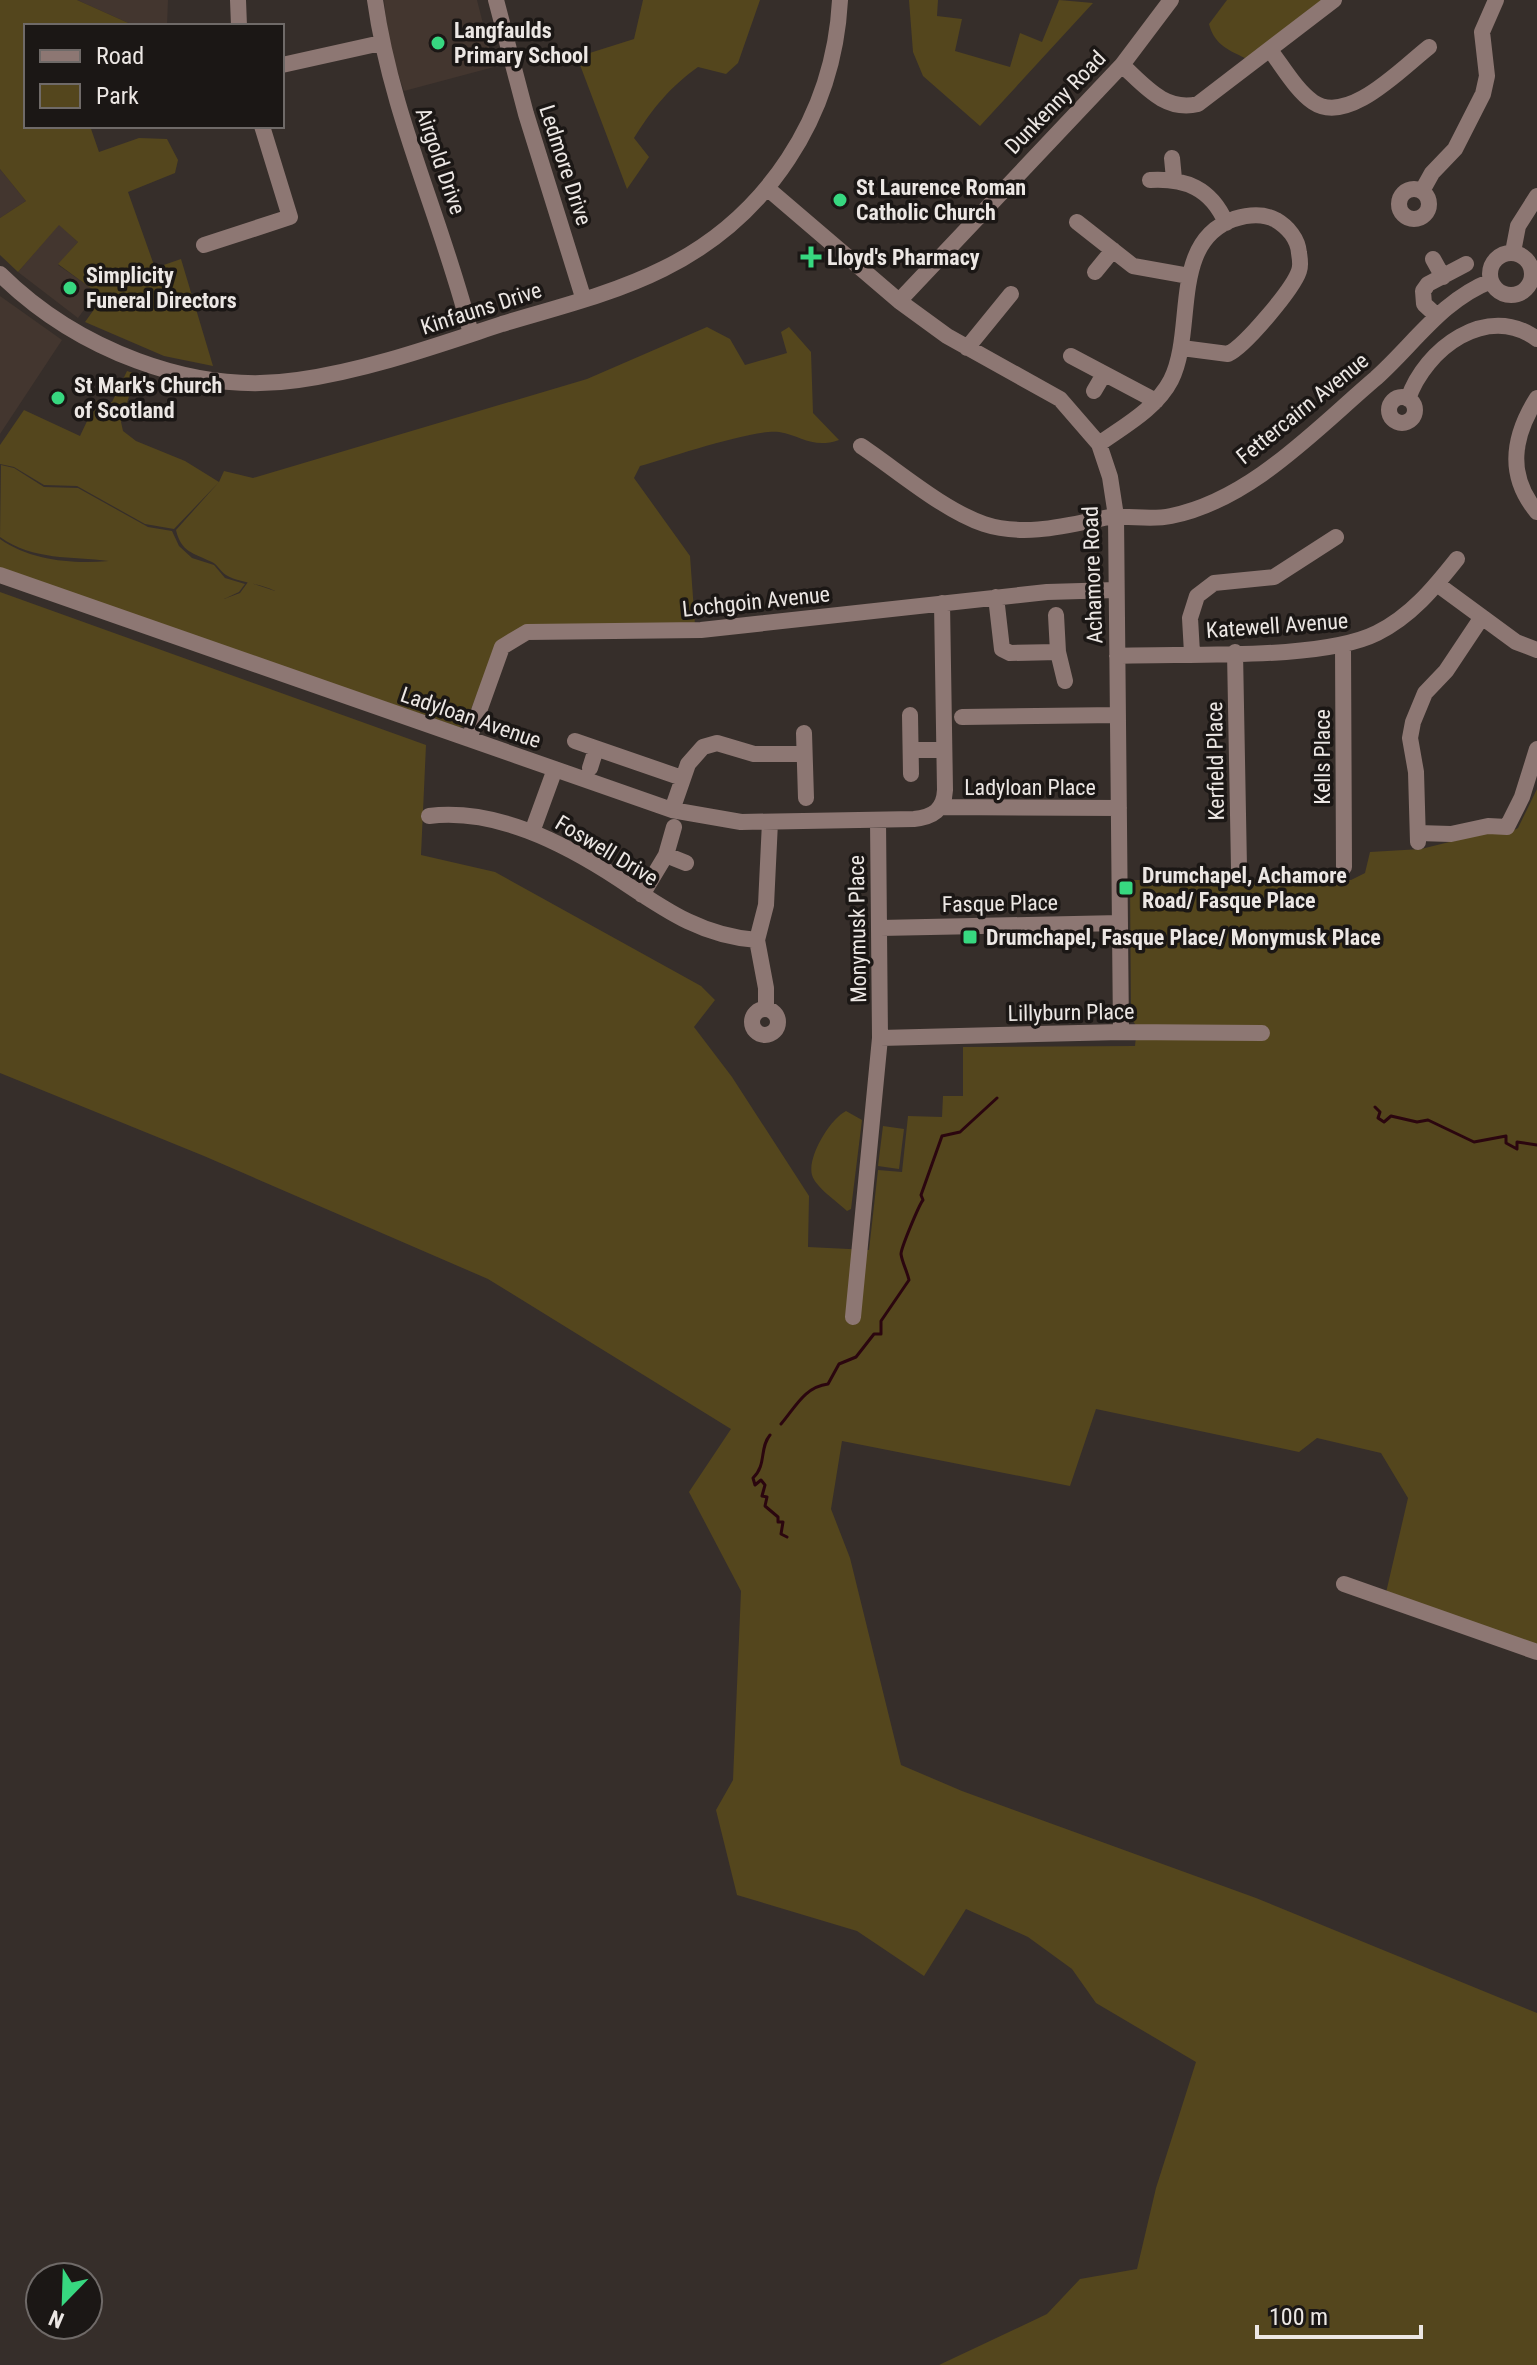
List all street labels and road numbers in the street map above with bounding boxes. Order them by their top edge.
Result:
street label: Dunkenny Road [1000,46,1111,159]
street label: Ledmore Drive [534,102,597,228]
street label: Airgold Drive [411,105,470,218]
street label: Kinfauns Drive [418,277,545,340]
street label: Fettercairn Avenue [1231,348,1373,469]
street label: Achamore Road [1078,506,1107,644]
street label: Lochgoin Avenue [681,581,831,622]
street label: Katewell Avenue [1205,608,1349,643]
street label: Ladyloan Avenue [397,682,544,753]
street label: Kerfield Place [1202,701,1229,821]
street label: Kells Place [1310,709,1335,805]
street label: Ladyloan Place [964,775,1096,800]
street label: Foswell Drive [551,810,663,891]
street label: Monymusk Place [844,855,871,1003]
street label: Fasque Place [942,890,1058,917]
street label: Lillyburn Place [1007,999,1135,1026]

